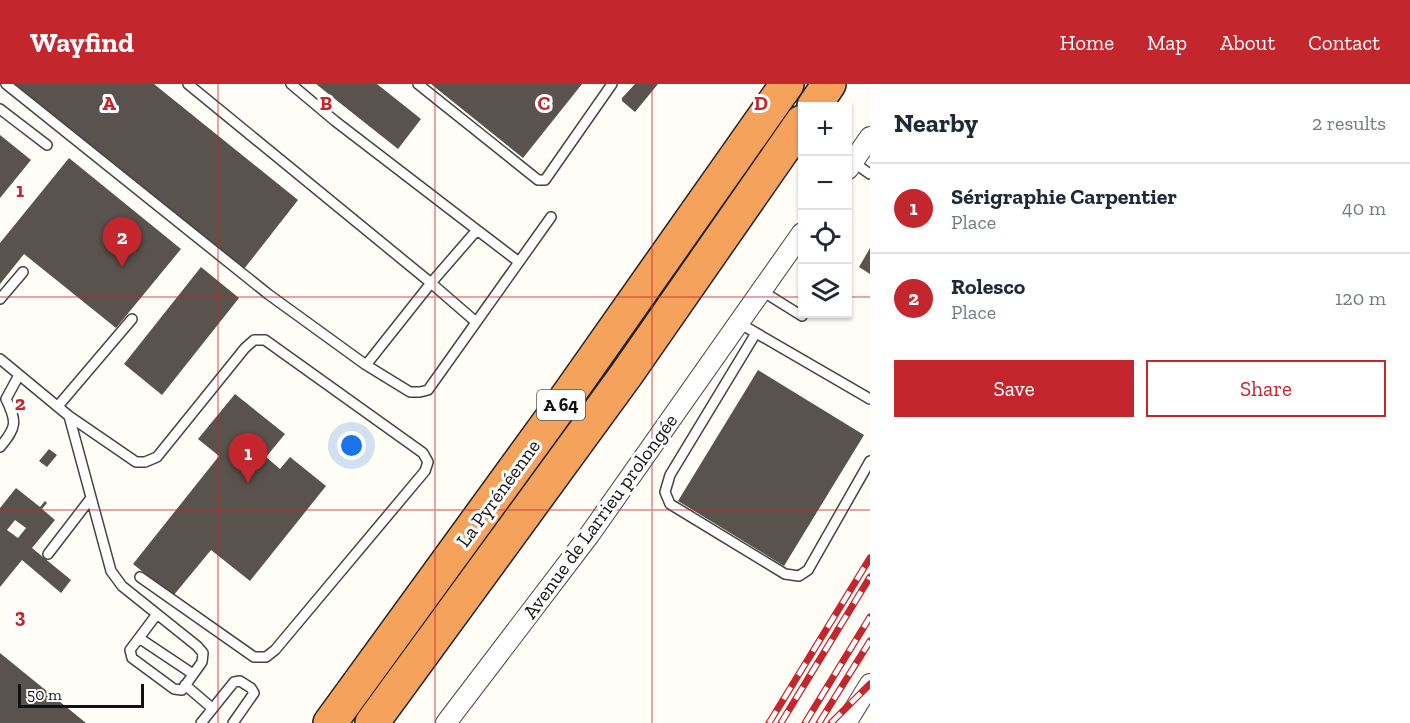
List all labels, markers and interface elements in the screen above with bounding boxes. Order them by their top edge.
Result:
text: Wayfind [30,26,134,59]
text: Home [1060,30,1114,55]
text: Map [1147,30,1187,55]
text: About [1220,30,1275,55]
text: Contact [1308,30,1380,55]
text: A [102,91,116,115]
text: B [320,91,332,115]
text: C [538,91,551,115]
text: D [754,91,768,115]
map controls [798,102,852,318]
button: + [798,102,852,156]
text: Nearby [894,107,978,139]
text: 2 results [1312,111,1386,135]
button: − [798,156,852,210]
text: 1 [16,178,24,202]
text: Sérigraphie Carpentier [951,183,1177,210]
text: 1 [909,196,918,220]
text: 40 m [1342,196,1386,220]
button: locate [798,210,852,264]
text: Place [951,210,996,234]
pin: 2 [102,218,142,267]
button: layers [798,264,852,318]
text: Rolesco [951,273,1025,300]
text: 2 [908,286,919,310]
text: 120 m [1335,286,1386,310]
text: Place [951,300,996,324]
button: Save [894,360,1134,417]
button: Share [1146,360,1386,417]
road number: A 64 [537,390,585,420]
text: 2 [15,391,26,415]
street label: Avenue de Larrieu prolongée [518,409,682,623]
your location [337,431,366,460]
pin: 1 [228,434,268,483]
street label: La Pyrénéenne [451,434,545,552]
text: 3 [15,604,26,628]
scale bar [18,681,144,708]
text: 50 m [27,685,62,704]

